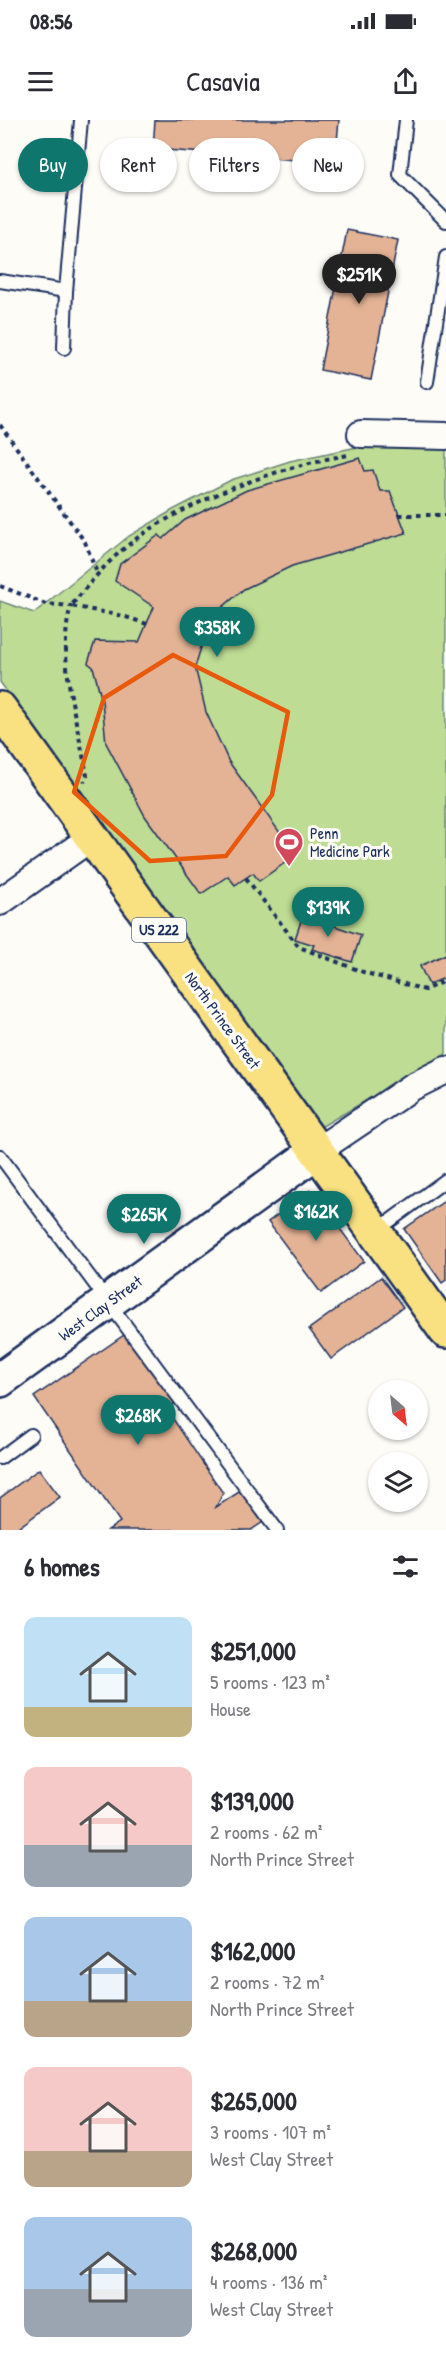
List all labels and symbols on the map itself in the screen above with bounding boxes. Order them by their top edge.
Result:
pin: $251K [317,254,401,305]
pin: $358K [175,607,259,658]
place label: Penn Medicine Park [310,822,390,862]
sports icon: Penn Medicine Park [273,826,305,868]
pin: $139K [286,887,370,938]
road number: US 222 [132,918,186,942]
street label: North Prince Street [180,967,266,1073]
pin: $162K [274,1191,358,1242]
pin: $265K [102,1194,186,1245]
street label: West Clay Street [54,1270,147,1346]
north arrow [368,1380,428,1440]
pin: $268K [96,1395,180,1446]

